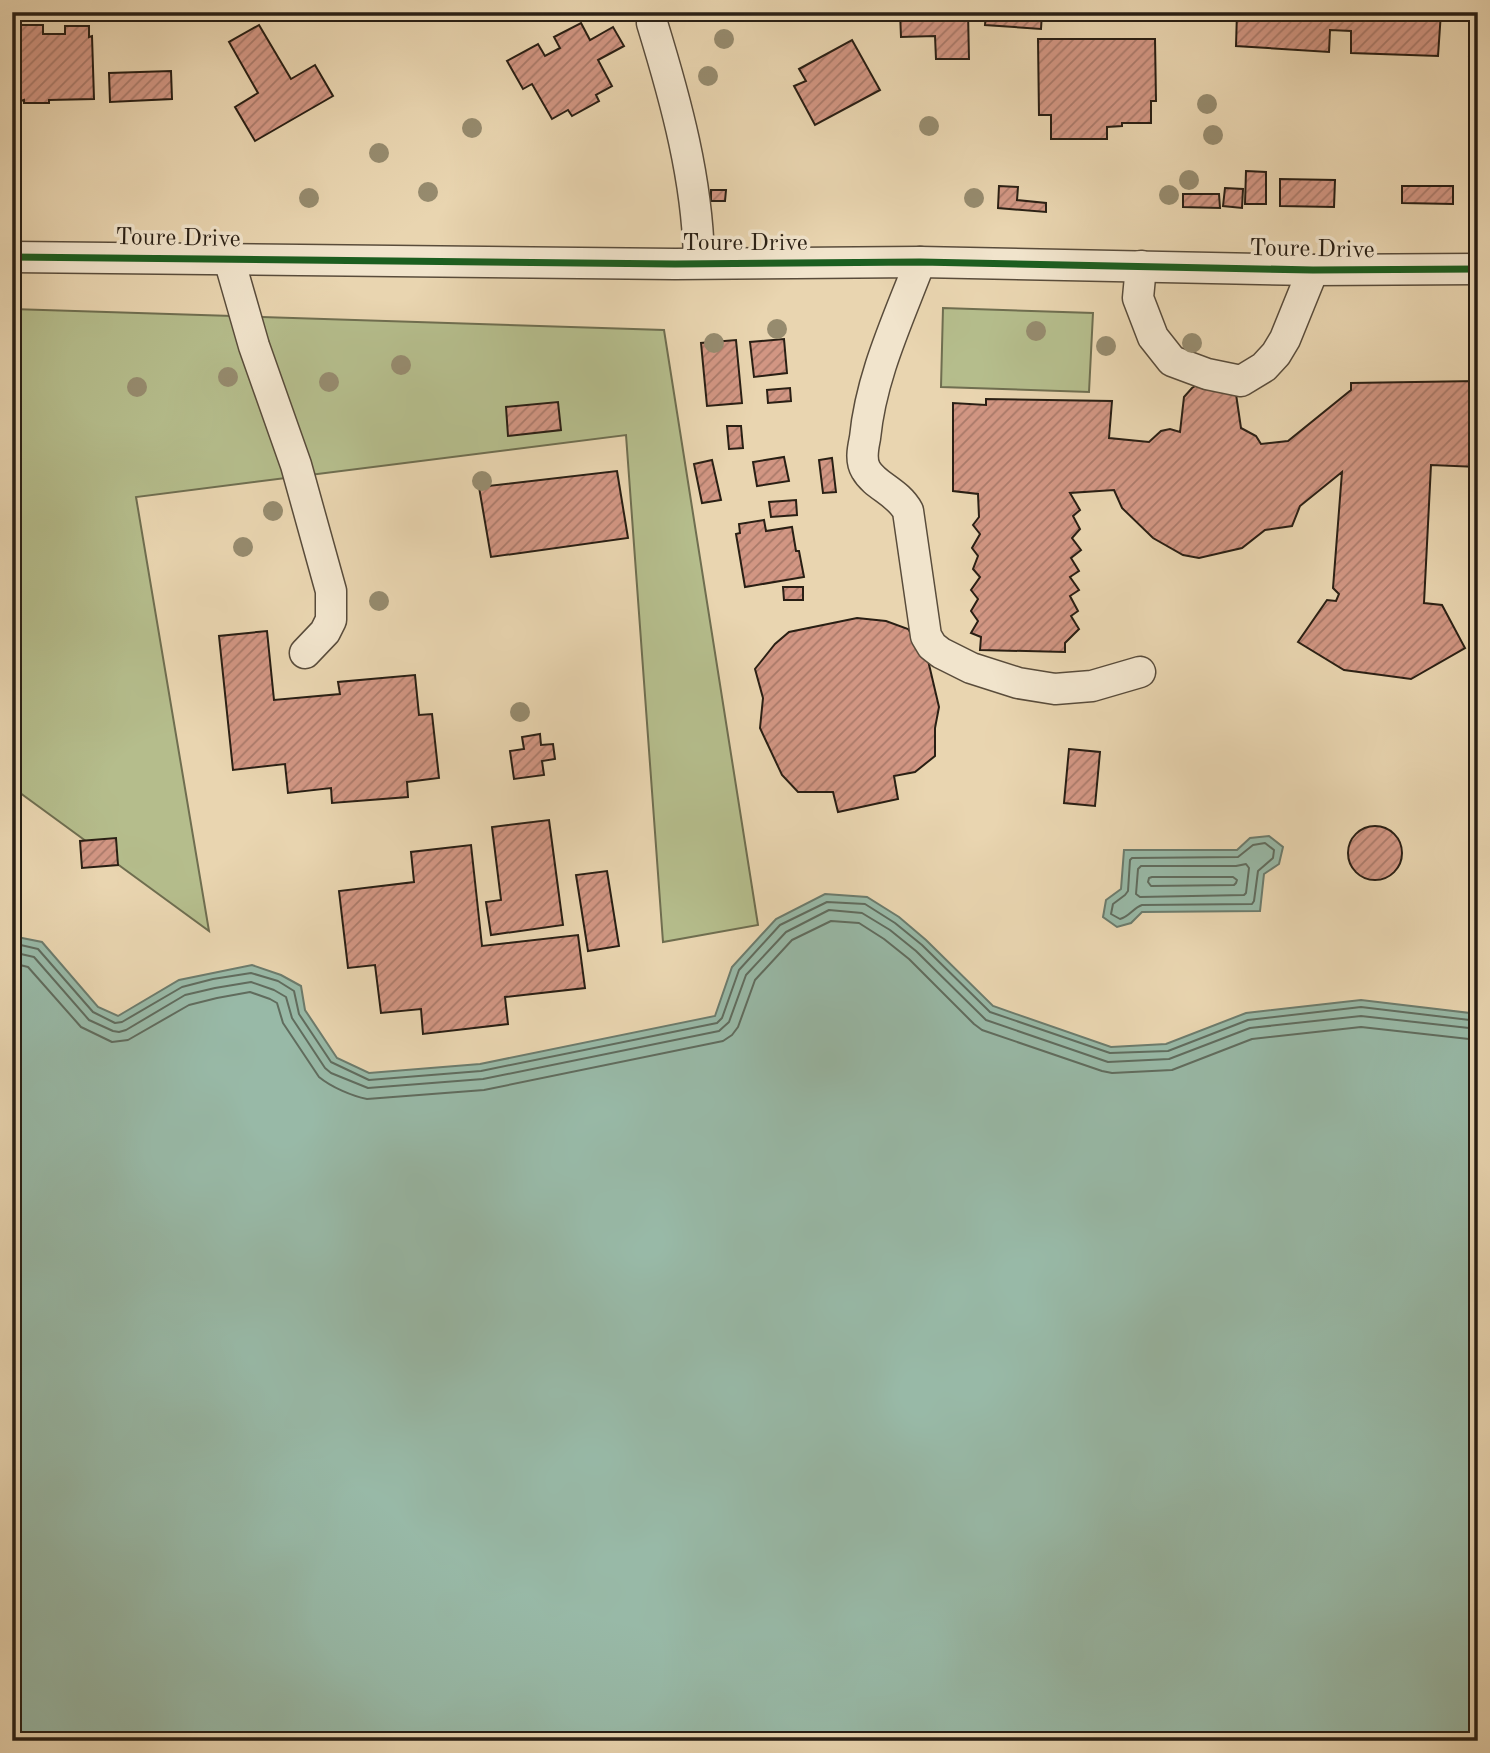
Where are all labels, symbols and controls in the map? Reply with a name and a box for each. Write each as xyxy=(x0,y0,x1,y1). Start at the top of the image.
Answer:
street label: Toure Drive xyxy=(115,226,241,252)
street label: Toure Drive xyxy=(682,232,808,256)
street label: Toure Drive xyxy=(1249,237,1375,263)

